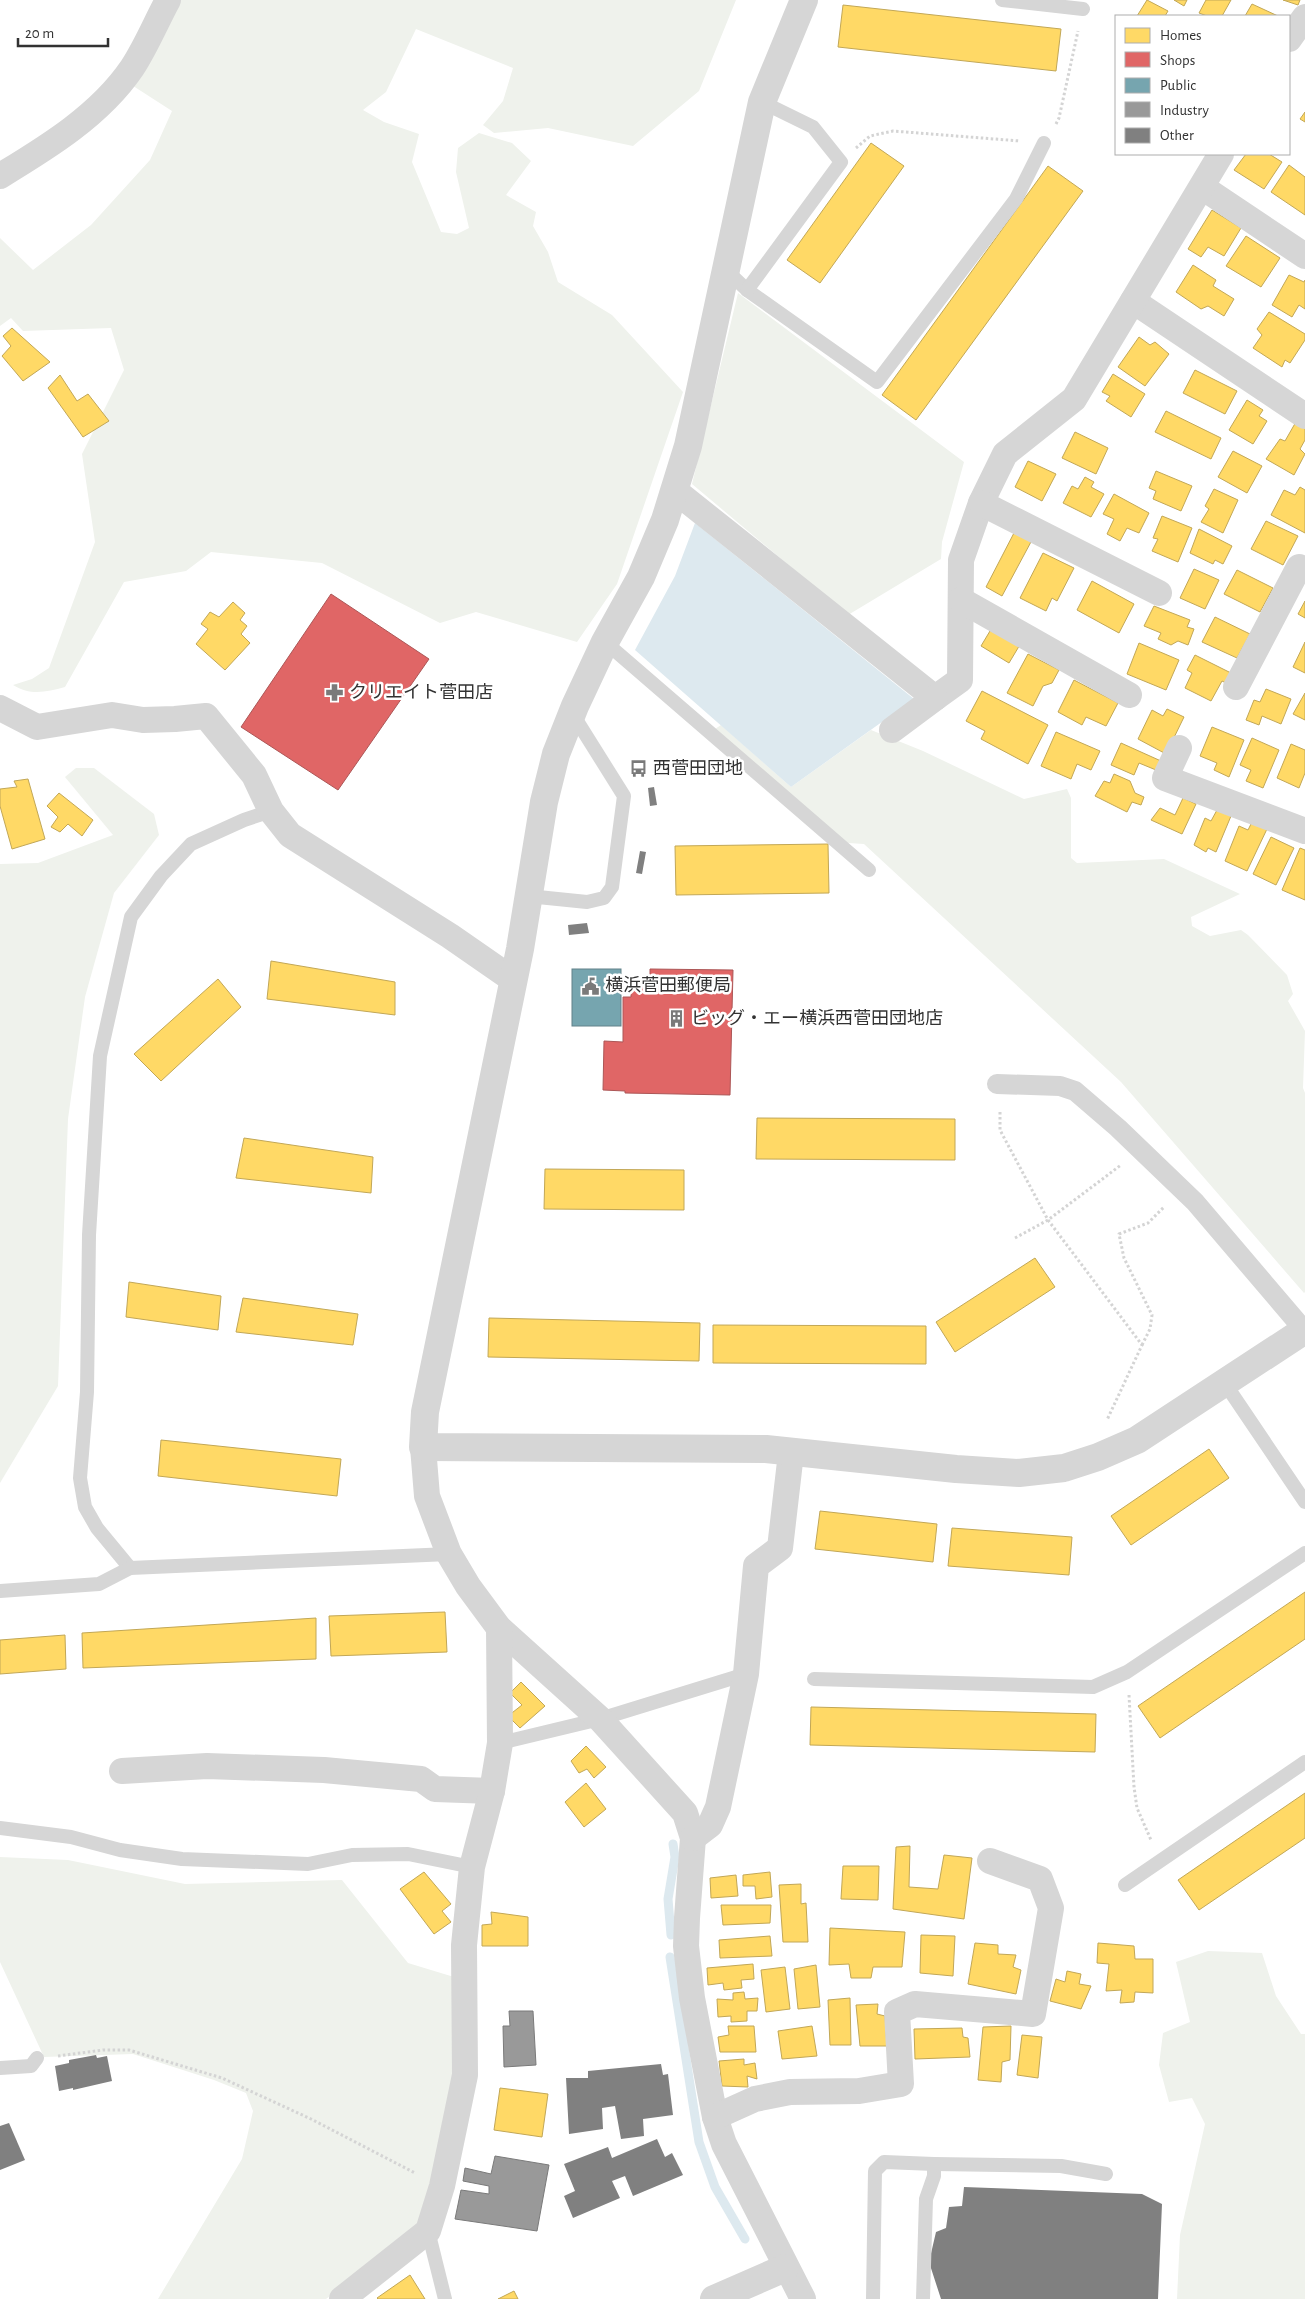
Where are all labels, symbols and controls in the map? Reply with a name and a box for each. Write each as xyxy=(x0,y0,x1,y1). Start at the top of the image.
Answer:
scale bar xyxy=(18,15,108,47)
legend xyxy=(1115,15,1290,155)
text: 20 m xyxy=(25,26,54,41)
text: Homes xyxy=(1160,28,1202,43)
text: Shops xyxy=(1160,53,1195,68)
text: Public xyxy=(1160,78,1196,93)
text: Industry xyxy=(1160,103,1209,118)
text: Other xyxy=(1160,128,1194,143)
pharmacy icon: クリエイト菅田店 xyxy=(325,683,345,703)
place label: クリエイト菅田店 xyxy=(349,683,493,702)
bus stop icon: 西菅田団地 xyxy=(629,759,649,779)
place label: 西菅田団地 xyxy=(653,759,743,778)
place label: 横浜菅田郵便局 xyxy=(605,975,731,995)
public building icon: 横浜菅田郵便局 xyxy=(581,976,601,996)
place label: ビッグ・エー横浜西菅田団地店 xyxy=(691,1008,943,1028)
building icon: ビッグ・エー横浜西菅田団地店 xyxy=(667,1009,687,1029)

